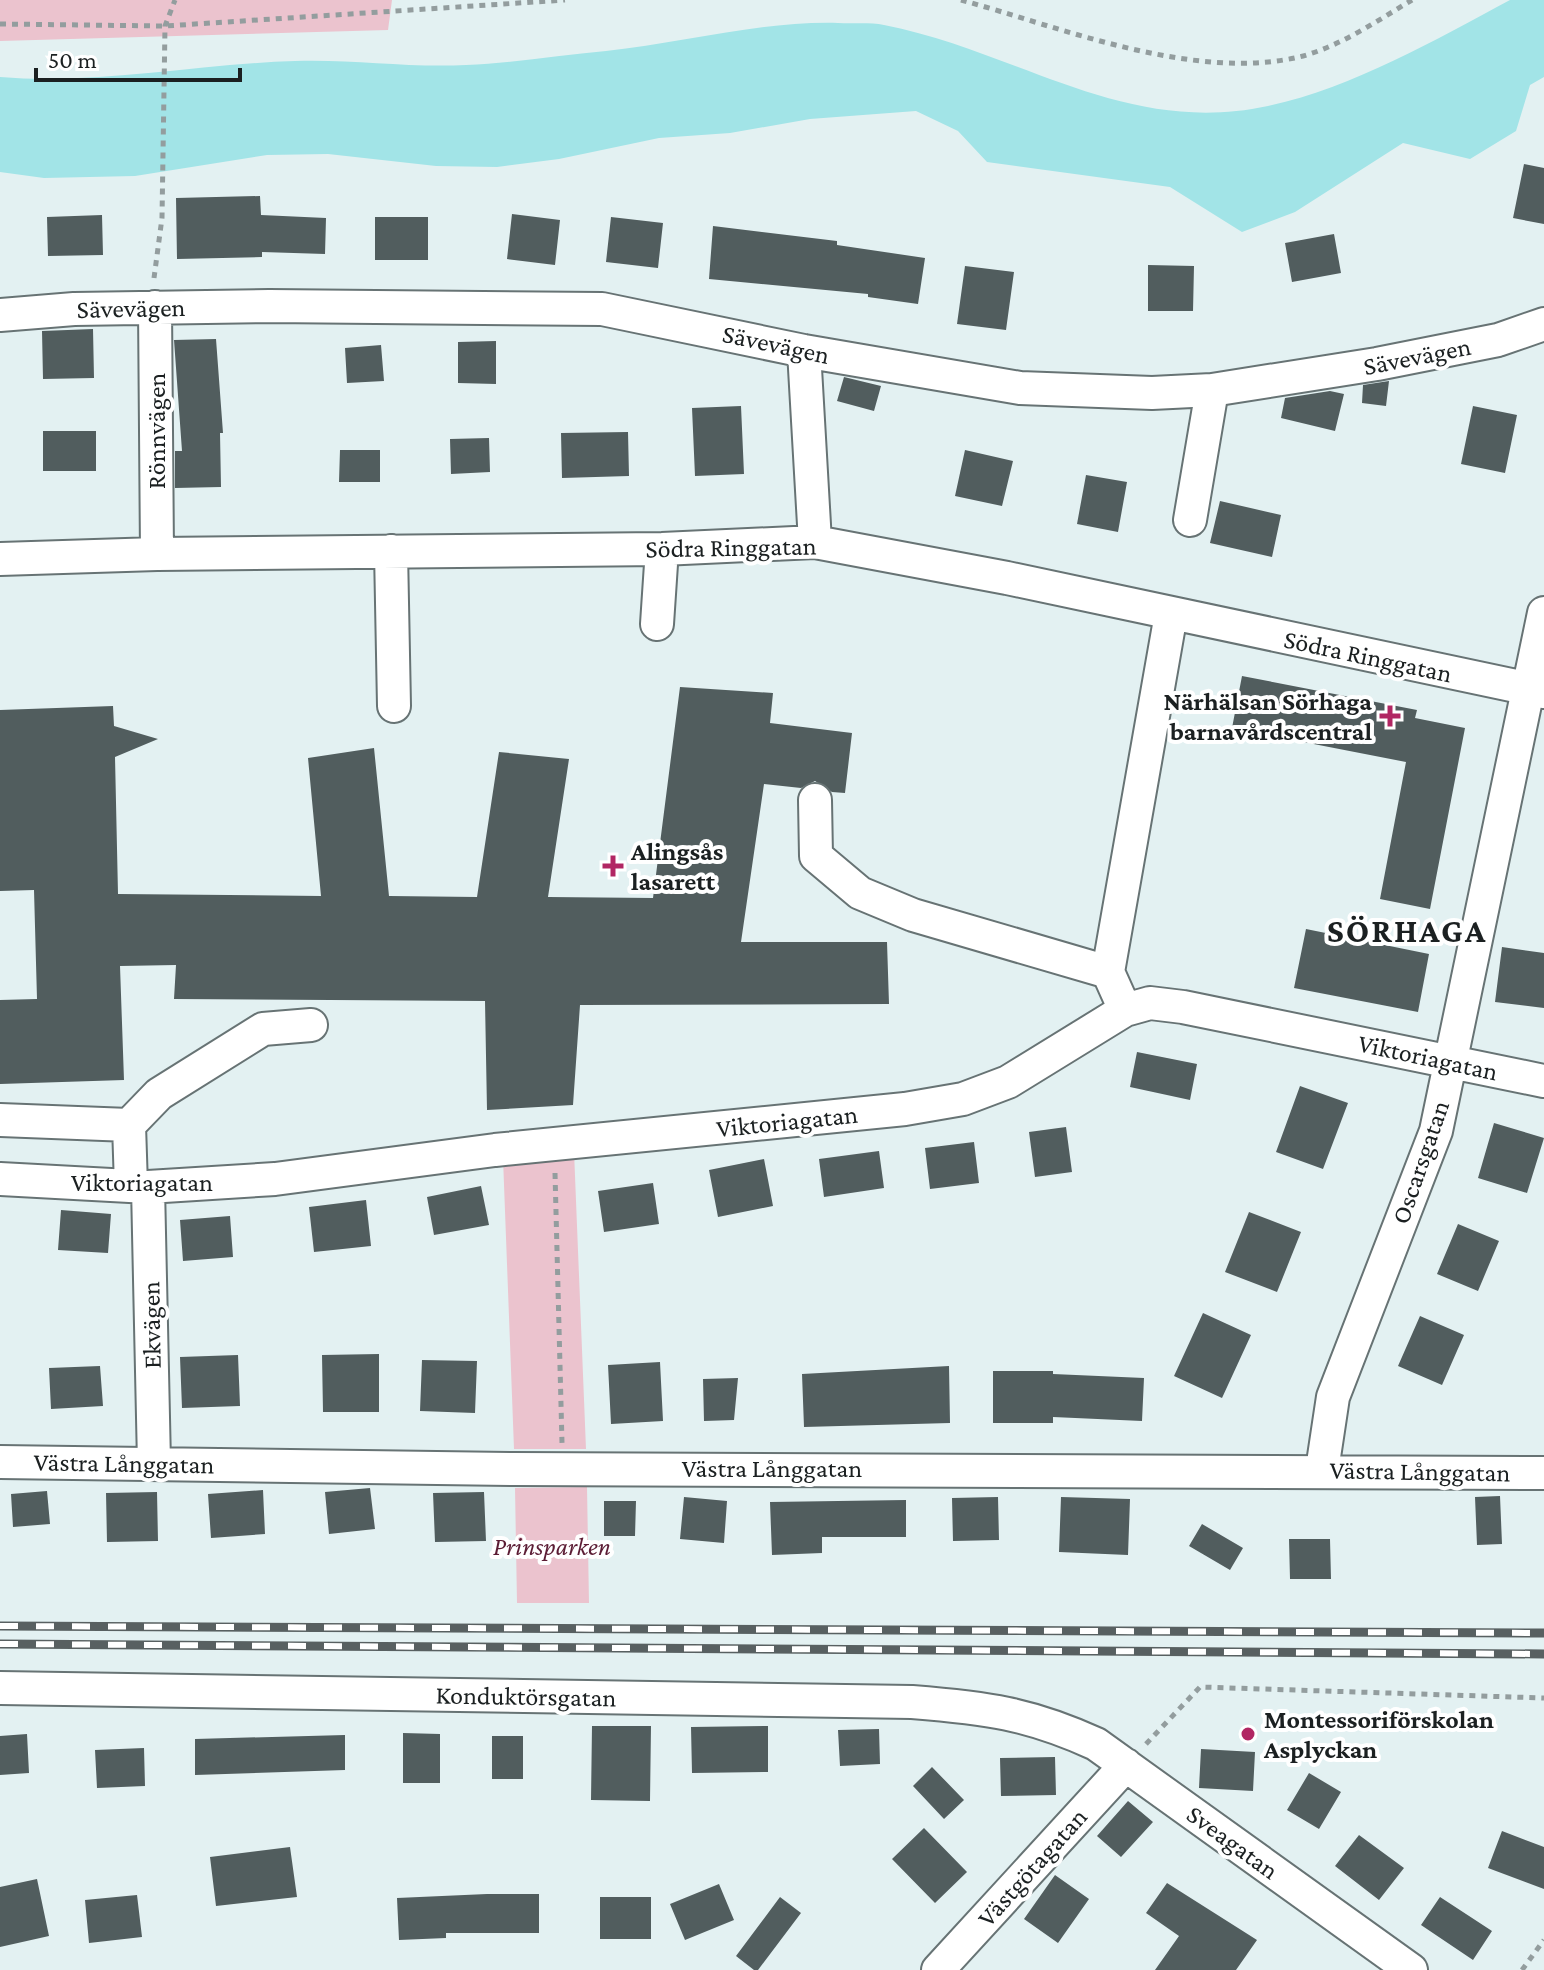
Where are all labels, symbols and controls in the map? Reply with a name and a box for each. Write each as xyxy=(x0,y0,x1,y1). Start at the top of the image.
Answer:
scale bar xyxy=(36,32,240,82)
text: 50 m xyxy=(48,46,97,73)
street label: Sävevägen xyxy=(76,293,186,324)
street label: Sävevägen xyxy=(720,319,832,370)
street label: Sävevägen xyxy=(1361,332,1473,381)
street label: Rönnvägen xyxy=(142,373,171,489)
street label: Södra Ringgatan xyxy=(645,532,817,563)
street label: Södra Ringgatan xyxy=(1281,625,1455,688)
place label: Närhälsan Sörhaga barnavårdscentral xyxy=(1163,687,1372,746)
marker: Närhälsan Sörhaga barnavårdscentral xyxy=(1379,705,1401,727)
place label: Alingsås lasarett xyxy=(630,837,723,896)
marker: Alingsås lasarett xyxy=(602,855,624,877)
district label: SÖRHAGA xyxy=(1327,912,1487,949)
street label: Viktoriagatan xyxy=(1355,1029,1500,1086)
street label: Oscarsgatan xyxy=(1386,1097,1455,1228)
street label: Viktoriagatan xyxy=(715,1100,859,1143)
street label: Viktoriagatan xyxy=(71,1168,213,1197)
street label: Ekvägen xyxy=(136,1281,167,1369)
street label: Västra Långgatan xyxy=(33,1447,215,1480)
street label: Västra Långgatan xyxy=(682,1454,862,1483)
street label: Västra Långgatan xyxy=(1329,1455,1511,1488)
park label: Prinsparken xyxy=(493,1532,611,1561)
street label: Konduktörsgatan xyxy=(435,1680,617,1713)
place label: Montessoriförskolan Asplyckan xyxy=(1263,1705,1494,1764)
marker: Montessoriförskolan Asplyckan xyxy=(1239,1725,1257,1743)
street label: Sveagatan xyxy=(1181,1800,1284,1885)
street label: Västgötagatan xyxy=(972,1802,1093,1932)

